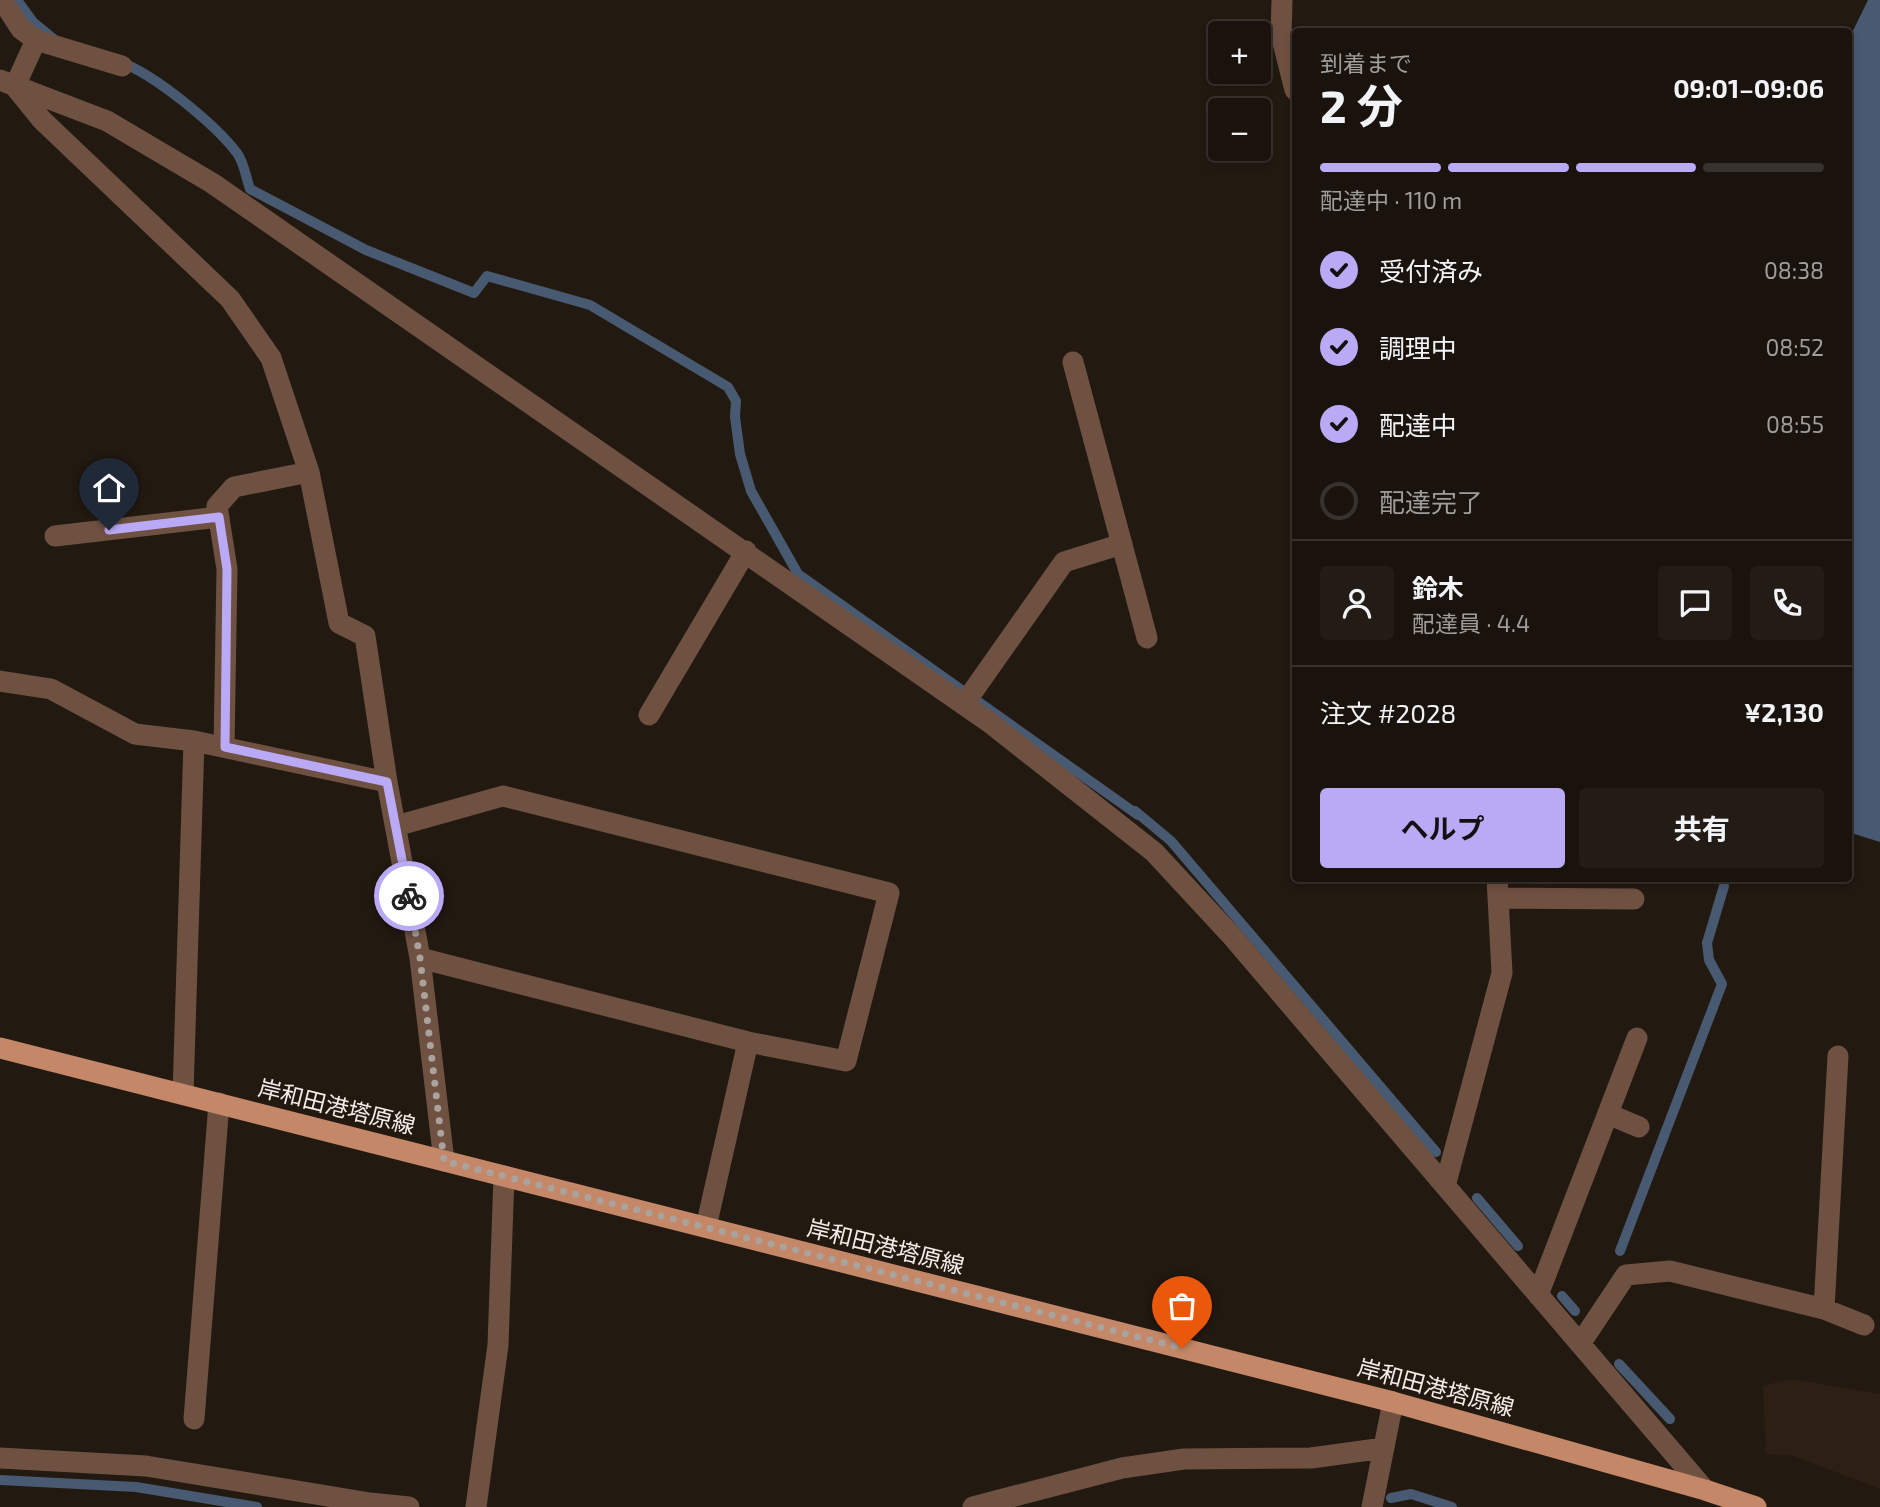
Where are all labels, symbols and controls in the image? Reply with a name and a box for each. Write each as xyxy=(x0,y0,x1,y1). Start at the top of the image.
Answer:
map controls xyxy=(1208,21,1271,161)
button: + xyxy=(1208,21,1271,84)
text: 到着まで xyxy=(1320,49,1412,77)
text: 09:01–09:06 xyxy=(1673,72,1824,103)
text: 2 分 xyxy=(1320,77,1403,132)
button: − xyxy=(1208,98,1271,161)
text: 配達中 · 110 m xyxy=(1320,186,1462,214)
icon: check xyxy=(1320,251,1358,289)
text: 受付済み xyxy=(1379,255,1483,286)
text: 08:38 xyxy=(1764,256,1824,284)
icon: check xyxy=(1320,328,1358,366)
text: 調理中 xyxy=(1379,332,1457,363)
text: 08:52 xyxy=(1765,333,1824,361)
icon: check xyxy=(1320,405,1358,443)
text: 配達中 xyxy=(1379,409,1457,440)
text: 08:55 xyxy=(1766,410,1824,438)
pin xyxy=(79,458,139,530)
icon: home xyxy=(90,469,128,507)
text: 配達完了 xyxy=(1379,486,1483,517)
button: person xyxy=(1320,566,1394,640)
button: chat xyxy=(1658,566,1732,640)
button: phone xyxy=(1750,566,1824,640)
text: 鈴木 xyxy=(1412,572,1464,603)
text: 配達員 · 4.4 xyxy=(1412,609,1530,637)
text: ¥2,130 xyxy=(1744,696,1824,727)
text: 注文 #2028 xyxy=(1320,697,1456,728)
button: ヘルプ xyxy=(1320,788,1565,868)
button: 共有 xyxy=(1579,788,1824,868)
courier xyxy=(374,861,444,931)
icon: bike xyxy=(390,877,428,915)
street label: 岸和田港塔原線 xyxy=(256,1073,418,1139)
street label: 岸和田港塔原線 xyxy=(805,1213,967,1279)
pin xyxy=(1152,1276,1212,1348)
icon: bag xyxy=(1163,1287,1201,1325)
street label: 岸和田港塔原線 xyxy=(1355,1353,1517,1421)

